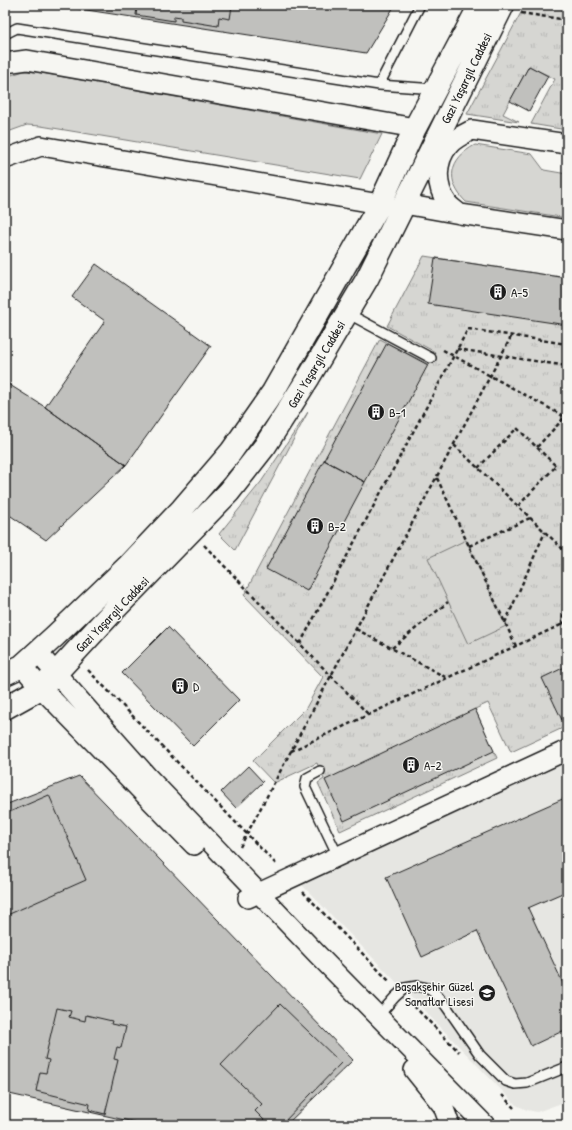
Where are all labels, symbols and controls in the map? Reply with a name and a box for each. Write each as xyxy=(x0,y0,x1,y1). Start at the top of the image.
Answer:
street label: Gazi Yaşargil Caddesi xyxy=(436,29,496,127)
building icon: A-5 xyxy=(488,282,508,302)
place label: A-5 xyxy=(511,283,529,301)
street label: Gazi Yaşargil Caddesi xyxy=(283,317,349,411)
building icon: B-1 xyxy=(366,402,386,422)
place label: B-1 xyxy=(389,403,406,421)
building icon: B-2 xyxy=(305,516,325,536)
place label: B-2 xyxy=(328,517,346,535)
street label: Gazi Yaşargil Caddesi xyxy=(71,572,153,656)
building icon: D xyxy=(170,676,190,696)
place label: D xyxy=(193,677,200,695)
building icon: A-2 xyxy=(401,755,421,775)
place label: A-2 xyxy=(424,756,442,774)
place label: Başakşehir Güzel Sanatlar Lisesi xyxy=(395,977,475,1010)
school or university icon: Başakşehir Güzel Sanatlar Lisesi xyxy=(477,983,497,1003)

